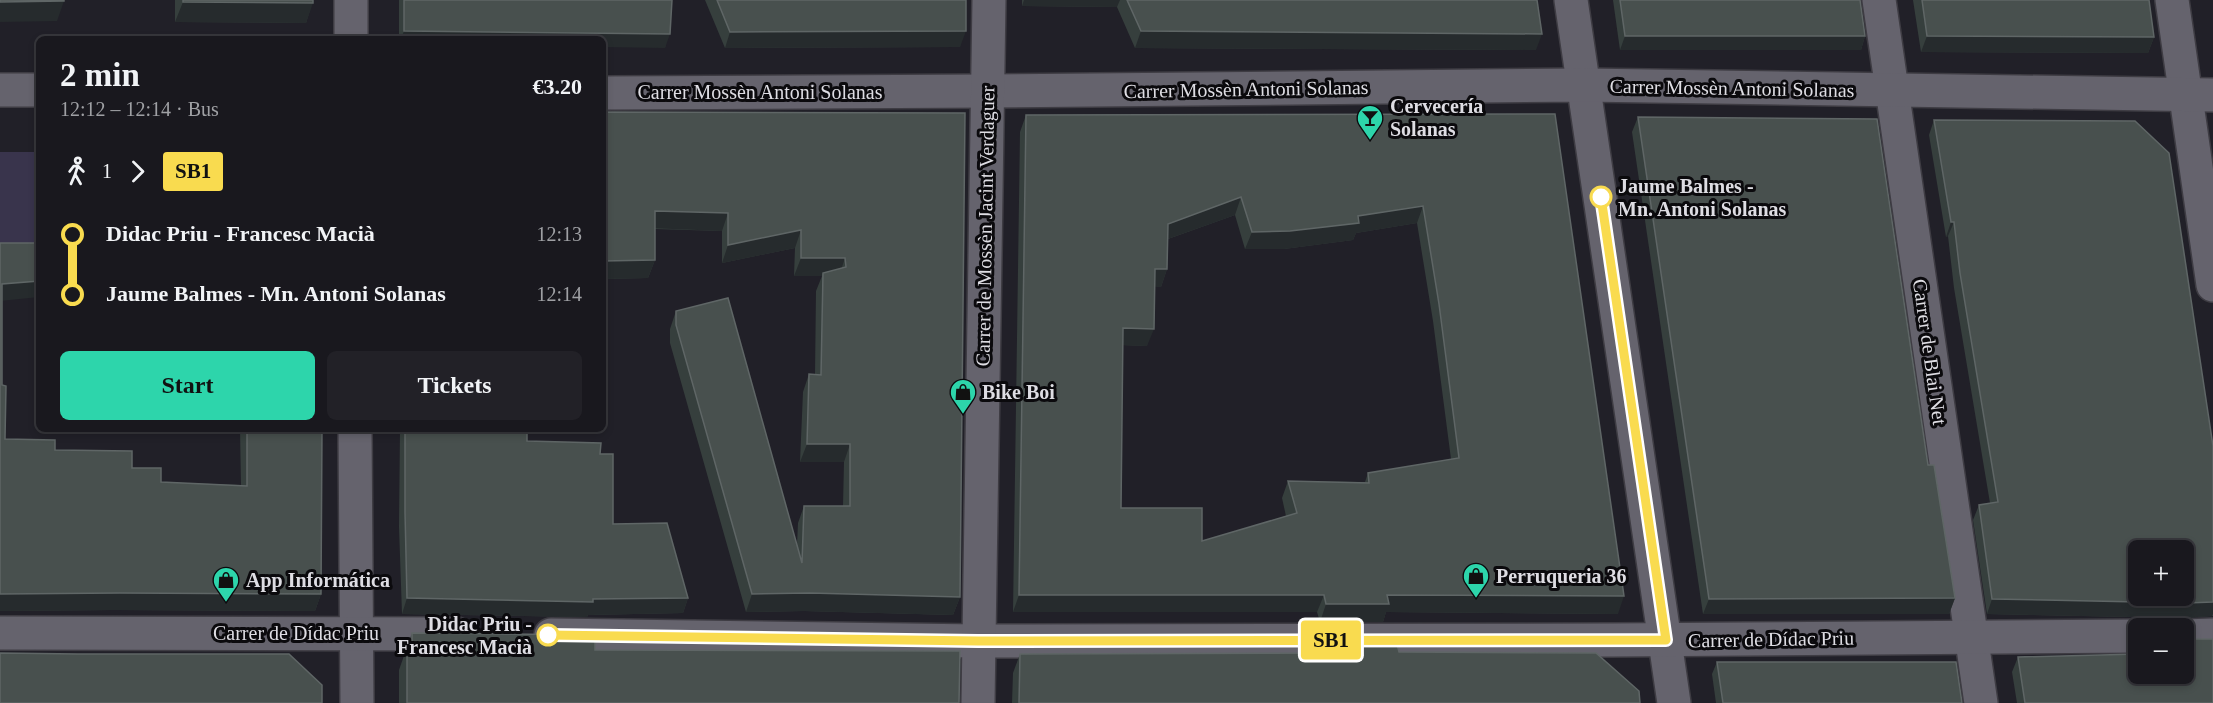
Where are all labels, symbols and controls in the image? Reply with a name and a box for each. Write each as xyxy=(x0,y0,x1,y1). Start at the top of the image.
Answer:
text: 2 min xyxy=(60,57,140,93)
text: €3.20 xyxy=(533,74,582,99)
street label: Carrer Mossèn Antoni Solanas xyxy=(1609,75,1855,101)
street label: Carrer Mossèn Antoni Solanas xyxy=(1123,76,1369,102)
street label: Carrer Mossèn Antoni Solanas xyxy=(638,81,883,103)
street label: Carrer de Mossèn Jacint Verdaguer xyxy=(972,85,999,367)
place label: Cervecería Solanas xyxy=(1390,95,1483,140)
text: 12:12 – 12:14 · Bus xyxy=(60,98,219,120)
bar icon: Cervecería Solanas xyxy=(1355,103,1385,141)
icon: walk xyxy=(60,155,93,188)
icon: forward xyxy=(121,155,154,188)
text: SB1 xyxy=(175,159,211,183)
text: 1 xyxy=(102,160,112,182)
place label: Jaume Balmes - Mn. Antoni Solanas xyxy=(1618,175,1787,220)
marker: Jaume Balmes - Mn. Antoni Solanas xyxy=(1590,186,1612,208)
text: Didac Priu - Francesc Macià xyxy=(106,221,375,246)
text: 12:13 xyxy=(536,223,582,245)
street label: Carrer de Blai Net xyxy=(1909,278,1951,427)
text: Jaume Balmes - Mn. Antoni Solanas xyxy=(106,281,446,306)
text: 12:14 xyxy=(536,283,582,305)
button: Start xyxy=(60,351,315,420)
button: Tickets xyxy=(327,351,582,420)
shop icon: Bike Boi xyxy=(948,377,978,415)
place label: Bike Boi xyxy=(982,381,1055,403)
map controls xyxy=(2128,540,2194,684)
button: + xyxy=(2128,540,2194,606)
shop icon: Perruqueria 36 xyxy=(1461,561,1491,599)
shop icon: App Informática xyxy=(211,565,241,603)
place label: Perruqueria 36 xyxy=(1496,565,1627,588)
place label: App Informática xyxy=(246,569,390,592)
place label: Didac Priu - Francesc Macià xyxy=(397,613,532,658)
button: − xyxy=(2128,618,2194,684)
line badge: SB1 xyxy=(1296,620,1366,660)
street label: Carrer de Dídac Priu xyxy=(213,622,379,644)
marker: Didac Priu - Francesc Macià xyxy=(537,624,559,646)
street label: Carrer de Dídac Priu xyxy=(1688,627,1854,651)
text: SB1 xyxy=(1313,628,1349,652)

